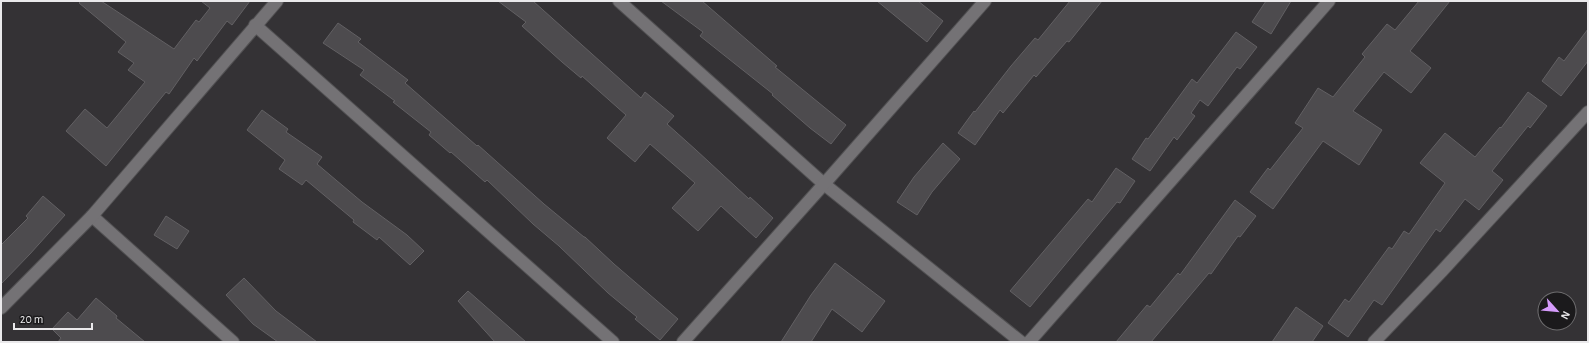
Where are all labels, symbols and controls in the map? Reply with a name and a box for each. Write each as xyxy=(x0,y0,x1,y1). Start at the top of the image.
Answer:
north arrow xyxy=(1537,291,1577,331)
scale bar xyxy=(14,305,92,331)
text: N xyxy=(1559,309,1572,321)
text: 20 m xyxy=(20,313,43,325)

